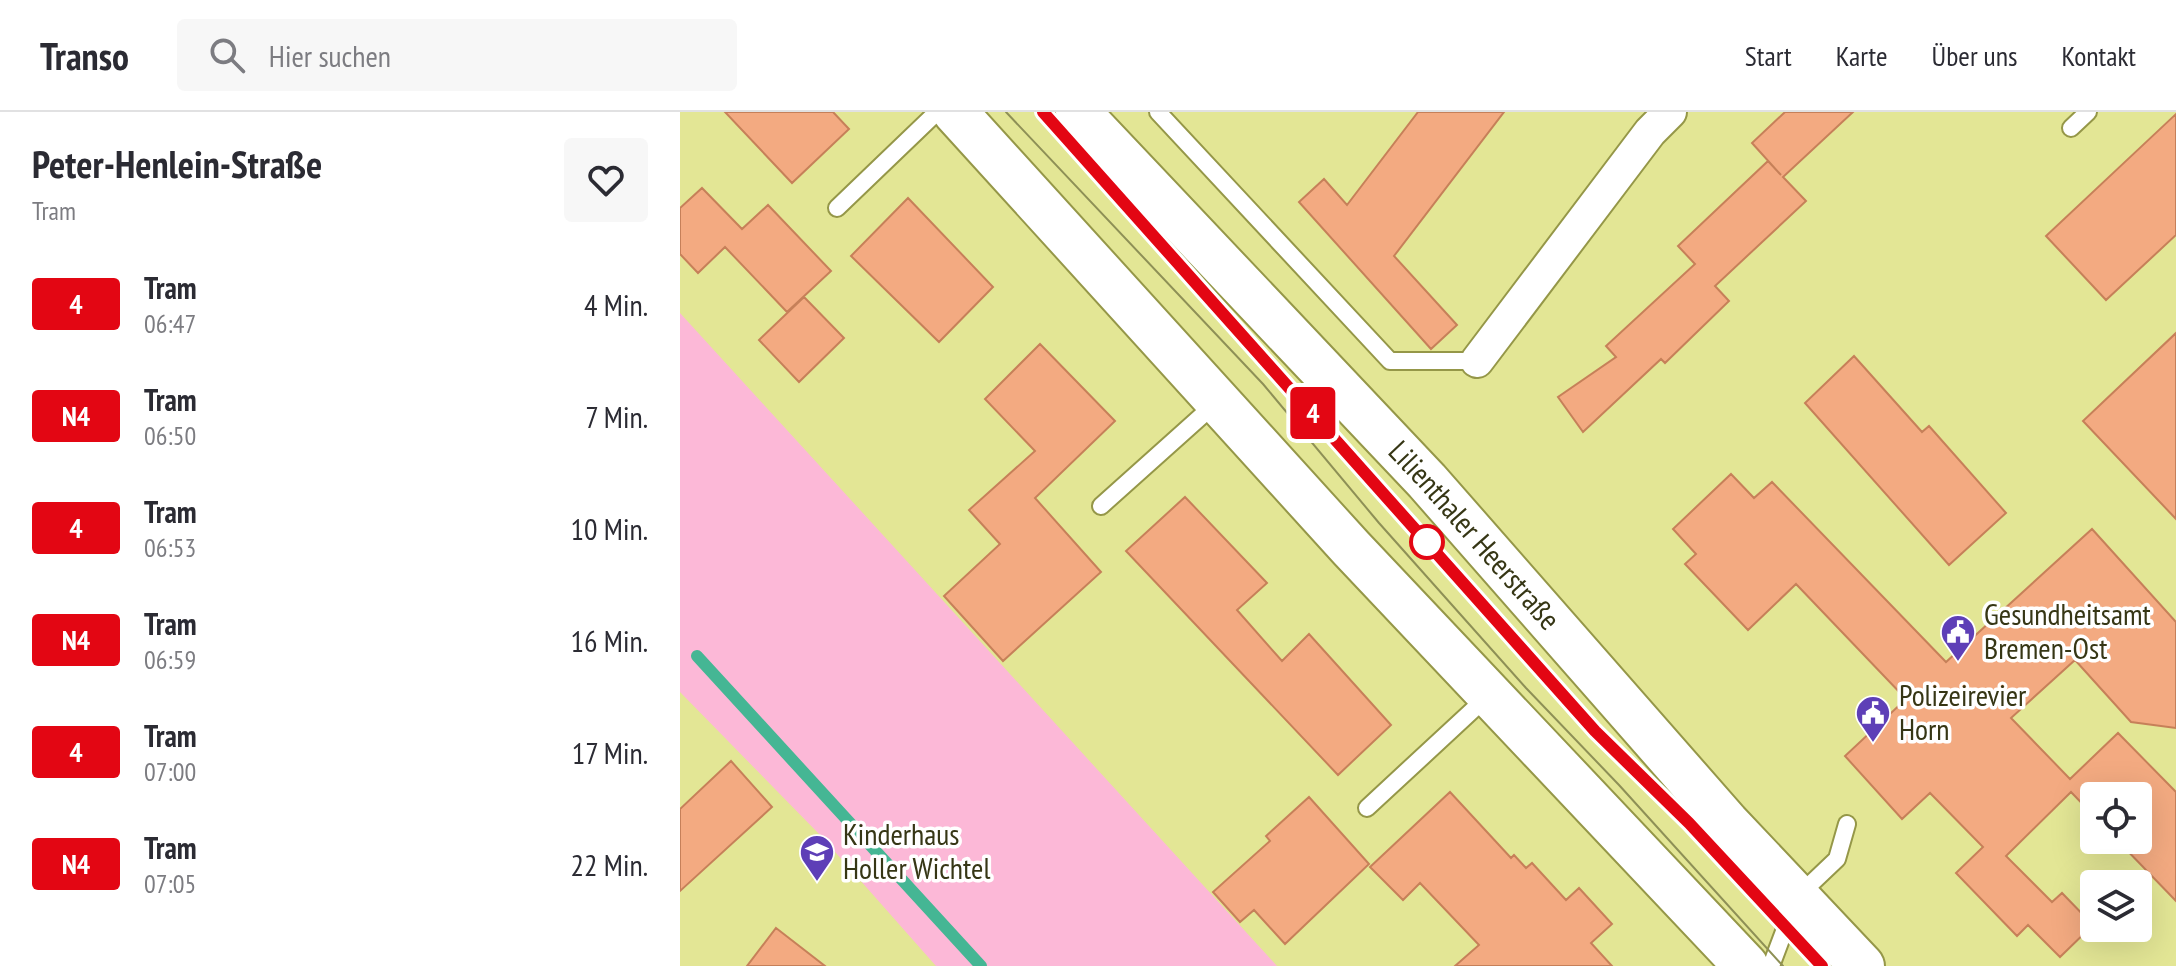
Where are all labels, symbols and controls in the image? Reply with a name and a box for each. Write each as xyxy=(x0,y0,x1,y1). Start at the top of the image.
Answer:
search box xyxy=(177,19,737,91)
text: Transo xyxy=(40,31,129,80)
icon: search xyxy=(205,33,249,77)
text: Hier suchen xyxy=(269,36,391,75)
text: Start xyxy=(1745,37,1792,74)
text: Karte xyxy=(1836,37,1888,74)
text: Über uns xyxy=(1932,37,2017,74)
text: Kontakt xyxy=(2061,37,2136,74)
button: heart xyxy=(564,138,648,222)
text: Peter-Henlein-Straße xyxy=(32,139,322,188)
text: Tram xyxy=(32,194,76,227)
text: Tram xyxy=(144,268,197,307)
text: 4 xyxy=(69,285,83,322)
text: 4 Min. xyxy=(584,285,648,324)
text: 06:47 xyxy=(144,307,196,340)
text: Tram xyxy=(144,380,197,419)
line badge: 4 xyxy=(1287,387,1339,439)
text: 4 xyxy=(1306,394,1320,431)
text: N4 xyxy=(62,397,90,434)
text: 7 Min. xyxy=(585,397,648,436)
text: 06:50 xyxy=(144,419,196,452)
street label: Lilienthaler Heerstraße xyxy=(1381,432,1569,637)
text: Tram xyxy=(144,492,197,531)
text: 4 xyxy=(69,509,83,546)
text: 10 Min. xyxy=(571,509,648,548)
unlabelled marker xyxy=(1410,525,1444,559)
text: 06:53 xyxy=(144,531,196,564)
place label: Gesundheitsamt Bremen-Ost xyxy=(1984,594,2151,667)
text: Tram xyxy=(144,604,197,643)
public building icon: Gesundheitsamt Bremen-Ost xyxy=(1939,613,1977,663)
text: N4 xyxy=(62,621,90,658)
text: 16 Min. xyxy=(571,621,648,660)
text: 06:59 xyxy=(144,643,196,676)
place label: Polizeirevier Horn xyxy=(1899,675,2027,748)
public building icon: Polizeirevier Horn xyxy=(1854,694,1892,744)
text: Tram xyxy=(144,716,197,755)
text: 4 xyxy=(69,733,83,770)
text: 17 Min. xyxy=(572,733,648,772)
text: 07:00 xyxy=(144,755,196,788)
map controls xyxy=(2080,782,2152,942)
button: locate xyxy=(2080,782,2152,854)
place label: Kinderhaus Holler Wichtel xyxy=(843,814,990,887)
text: Tram xyxy=(144,828,197,867)
school or university icon: Kinderhaus Holler Wichtel xyxy=(798,833,836,883)
text: N4 xyxy=(62,845,90,882)
text: 22 Min. xyxy=(571,845,648,884)
text: 07:05 xyxy=(144,867,196,900)
button: layers xyxy=(2080,870,2152,942)

